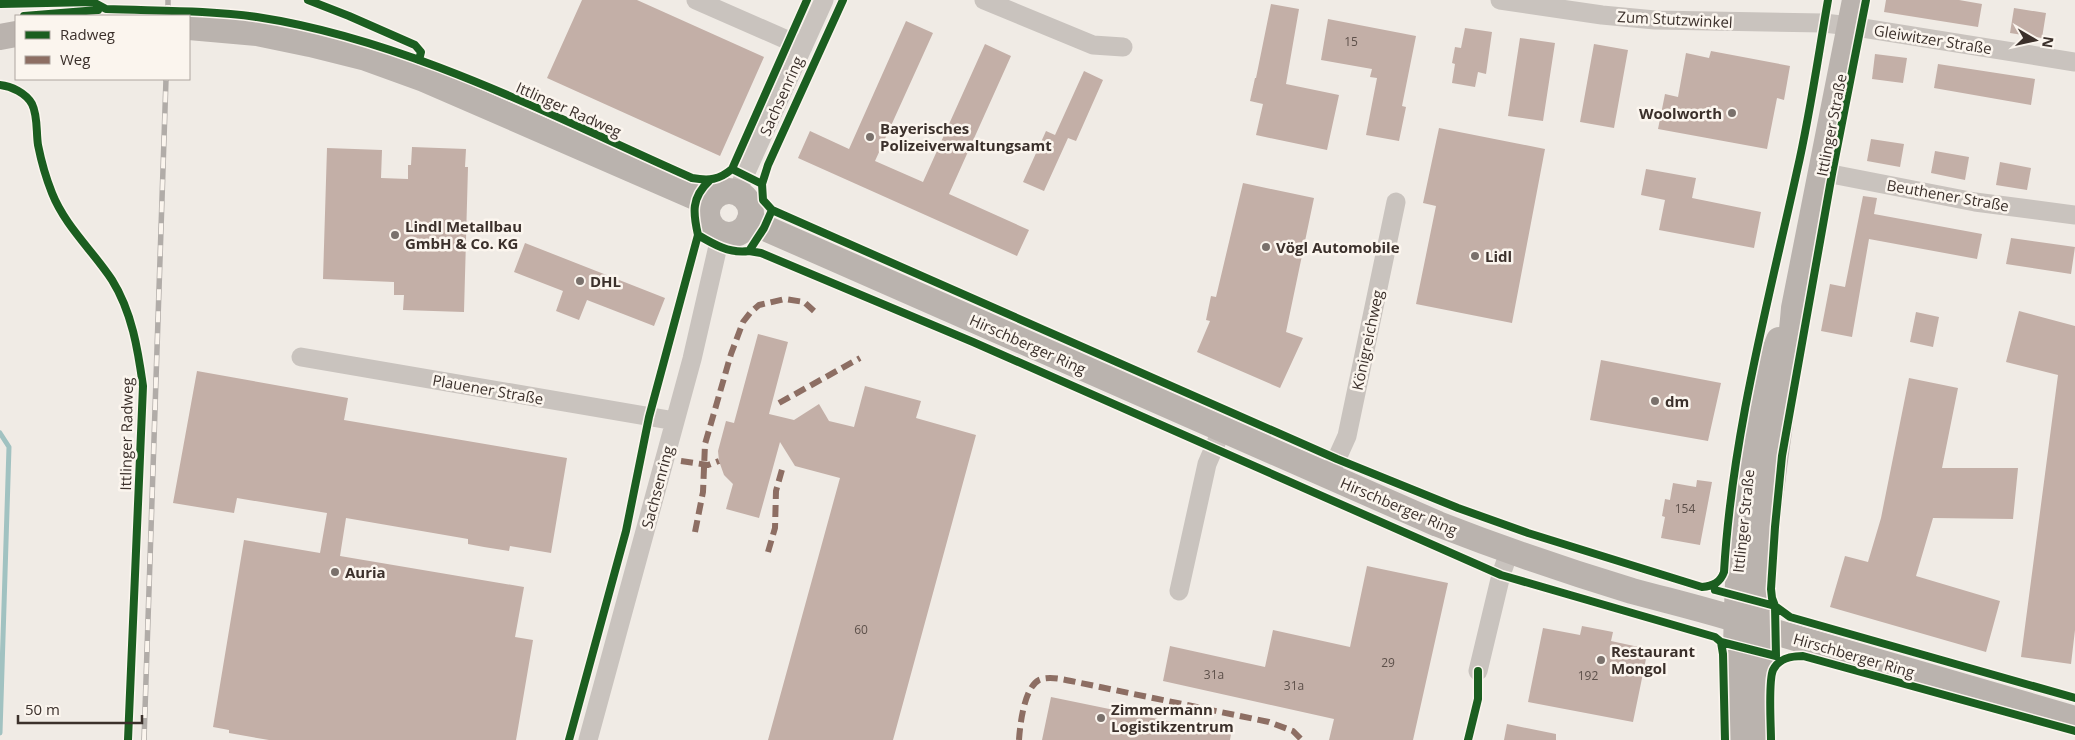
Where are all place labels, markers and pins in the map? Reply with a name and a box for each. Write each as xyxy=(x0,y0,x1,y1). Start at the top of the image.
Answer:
place label: Woolworth xyxy=(1639,103,1722,123)
marker: Woolworth xyxy=(1726,107,1738,119)
place label: Bayerisches Polizeiverwaltungsamt xyxy=(880,118,1052,155)
marker: Bayerisches Polizeiverwaltungsamt xyxy=(864,131,876,143)
place label: Lindl Metallbau GmbH & Co. KG xyxy=(405,216,522,253)
marker: Lindl Metallbau GmbH & Co. KG xyxy=(389,229,401,241)
place label: Vögl Automobile xyxy=(1276,237,1400,257)
marker: Vögl Automobile xyxy=(1260,241,1272,253)
place label: Lidl xyxy=(1485,246,1512,266)
marker: Lidl xyxy=(1469,250,1481,262)
place label: DHL xyxy=(590,271,621,291)
marker: DHL xyxy=(574,275,586,287)
place label: dm xyxy=(1665,391,1689,411)
marker: dm xyxy=(1649,395,1661,407)
place label: Auria xyxy=(345,562,386,582)
marker: Auria xyxy=(329,566,341,578)
place label: Restaurant Mongol xyxy=(1611,641,1695,678)
marker: Restaurant Mongol xyxy=(1595,654,1607,666)
place label: Zimmermann Logistikzentrum xyxy=(1111,699,1234,736)
marker: Zimmermann Logistikzentrum xyxy=(1095,712,1107,724)

